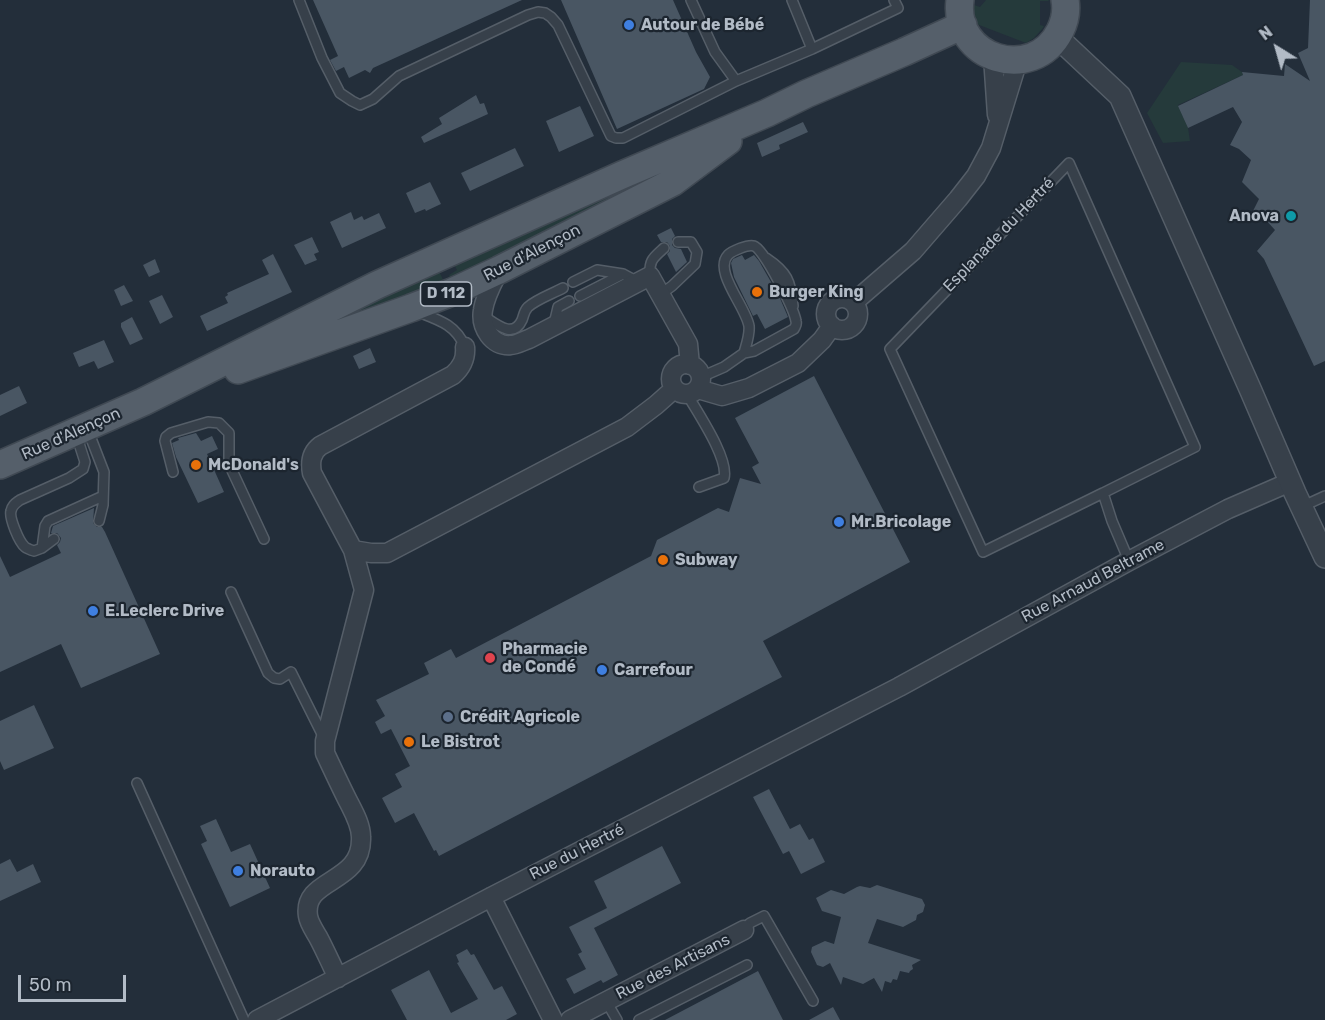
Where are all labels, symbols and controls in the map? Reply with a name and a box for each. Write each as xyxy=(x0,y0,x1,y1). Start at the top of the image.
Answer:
place label: Autour de Bébé xyxy=(641,15,764,35)
marker: Autour de Bébé xyxy=(622,18,636,32)
north arrow xyxy=(1247,18,1307,78)
text: N xyxy=(1256,22,1276,44)
street label: Esplanade du Hertré xyxy=(939,174,1059,296)
place label: Anova xyxy=(1229,206,1279,226)
marker: Anova xyxy=(1284,209,1298,223)
street label: Rue d'Alençon xyxy=(480,220,584,286)
road number: D 112 xyxy=(420,282,472,306)
place label: Burger King xyxy=(769,282,864,302)
marker: Burger King xyxy=(750,285,764,299)
street label: Rue d'Alençon xyxy=(19,404,123,464)
place label: McDonald's xyxy=(208,455,299,475)
marker: McDonald's xyxy=(189,458,203,472)
place label: Mr.Bricolage xyxy=(851,512,951,532)
marker: Mr.Bricolage xyxy=(832,515,846,529)
street label: Rue Arnaud Beltrame xyxy=(1018,535,1168,627)
place label: Subway xyxy=(675,550,738,570)
marker: Subway xyxy=(656,553,670,567)
place label: E.Leclerc Drive xyxy=(105,601,224,621)
marker: E.Leclerc Drive xyxy=(86,604,100,618)
place label: Pharmacie de Condé xyxy=(502,639,588,677)
marker: Pharmacie de Condé xyxy=(483,651,497,665)
place label: Carrefour xyxy=(614,660,693,680)
marker: Carrefour xyxy=(595,663,609,677)
place label: Crédit Agricole xyxy=(460,707,580,727)
marker: Crédit Agricole xyxy=(441,710,455,724)
place label: Le Bistrot xyxy=(421,732,500,752)
marker: Le Bistrot xyxy=(402,735,416,749)
street label: Rue du Hertré xyxy=(526,820,628,884)
place label: Norauto xyxy=(250,861,315,881)
marker: Norauto xyxy=(231,864,245,878)
street label: Rue des Artisans xyxy=(613,930,733,1004)
scale bar xyxy=(21,963,129,1001)
text: 50 m xyxy=(29,974,72,996)

